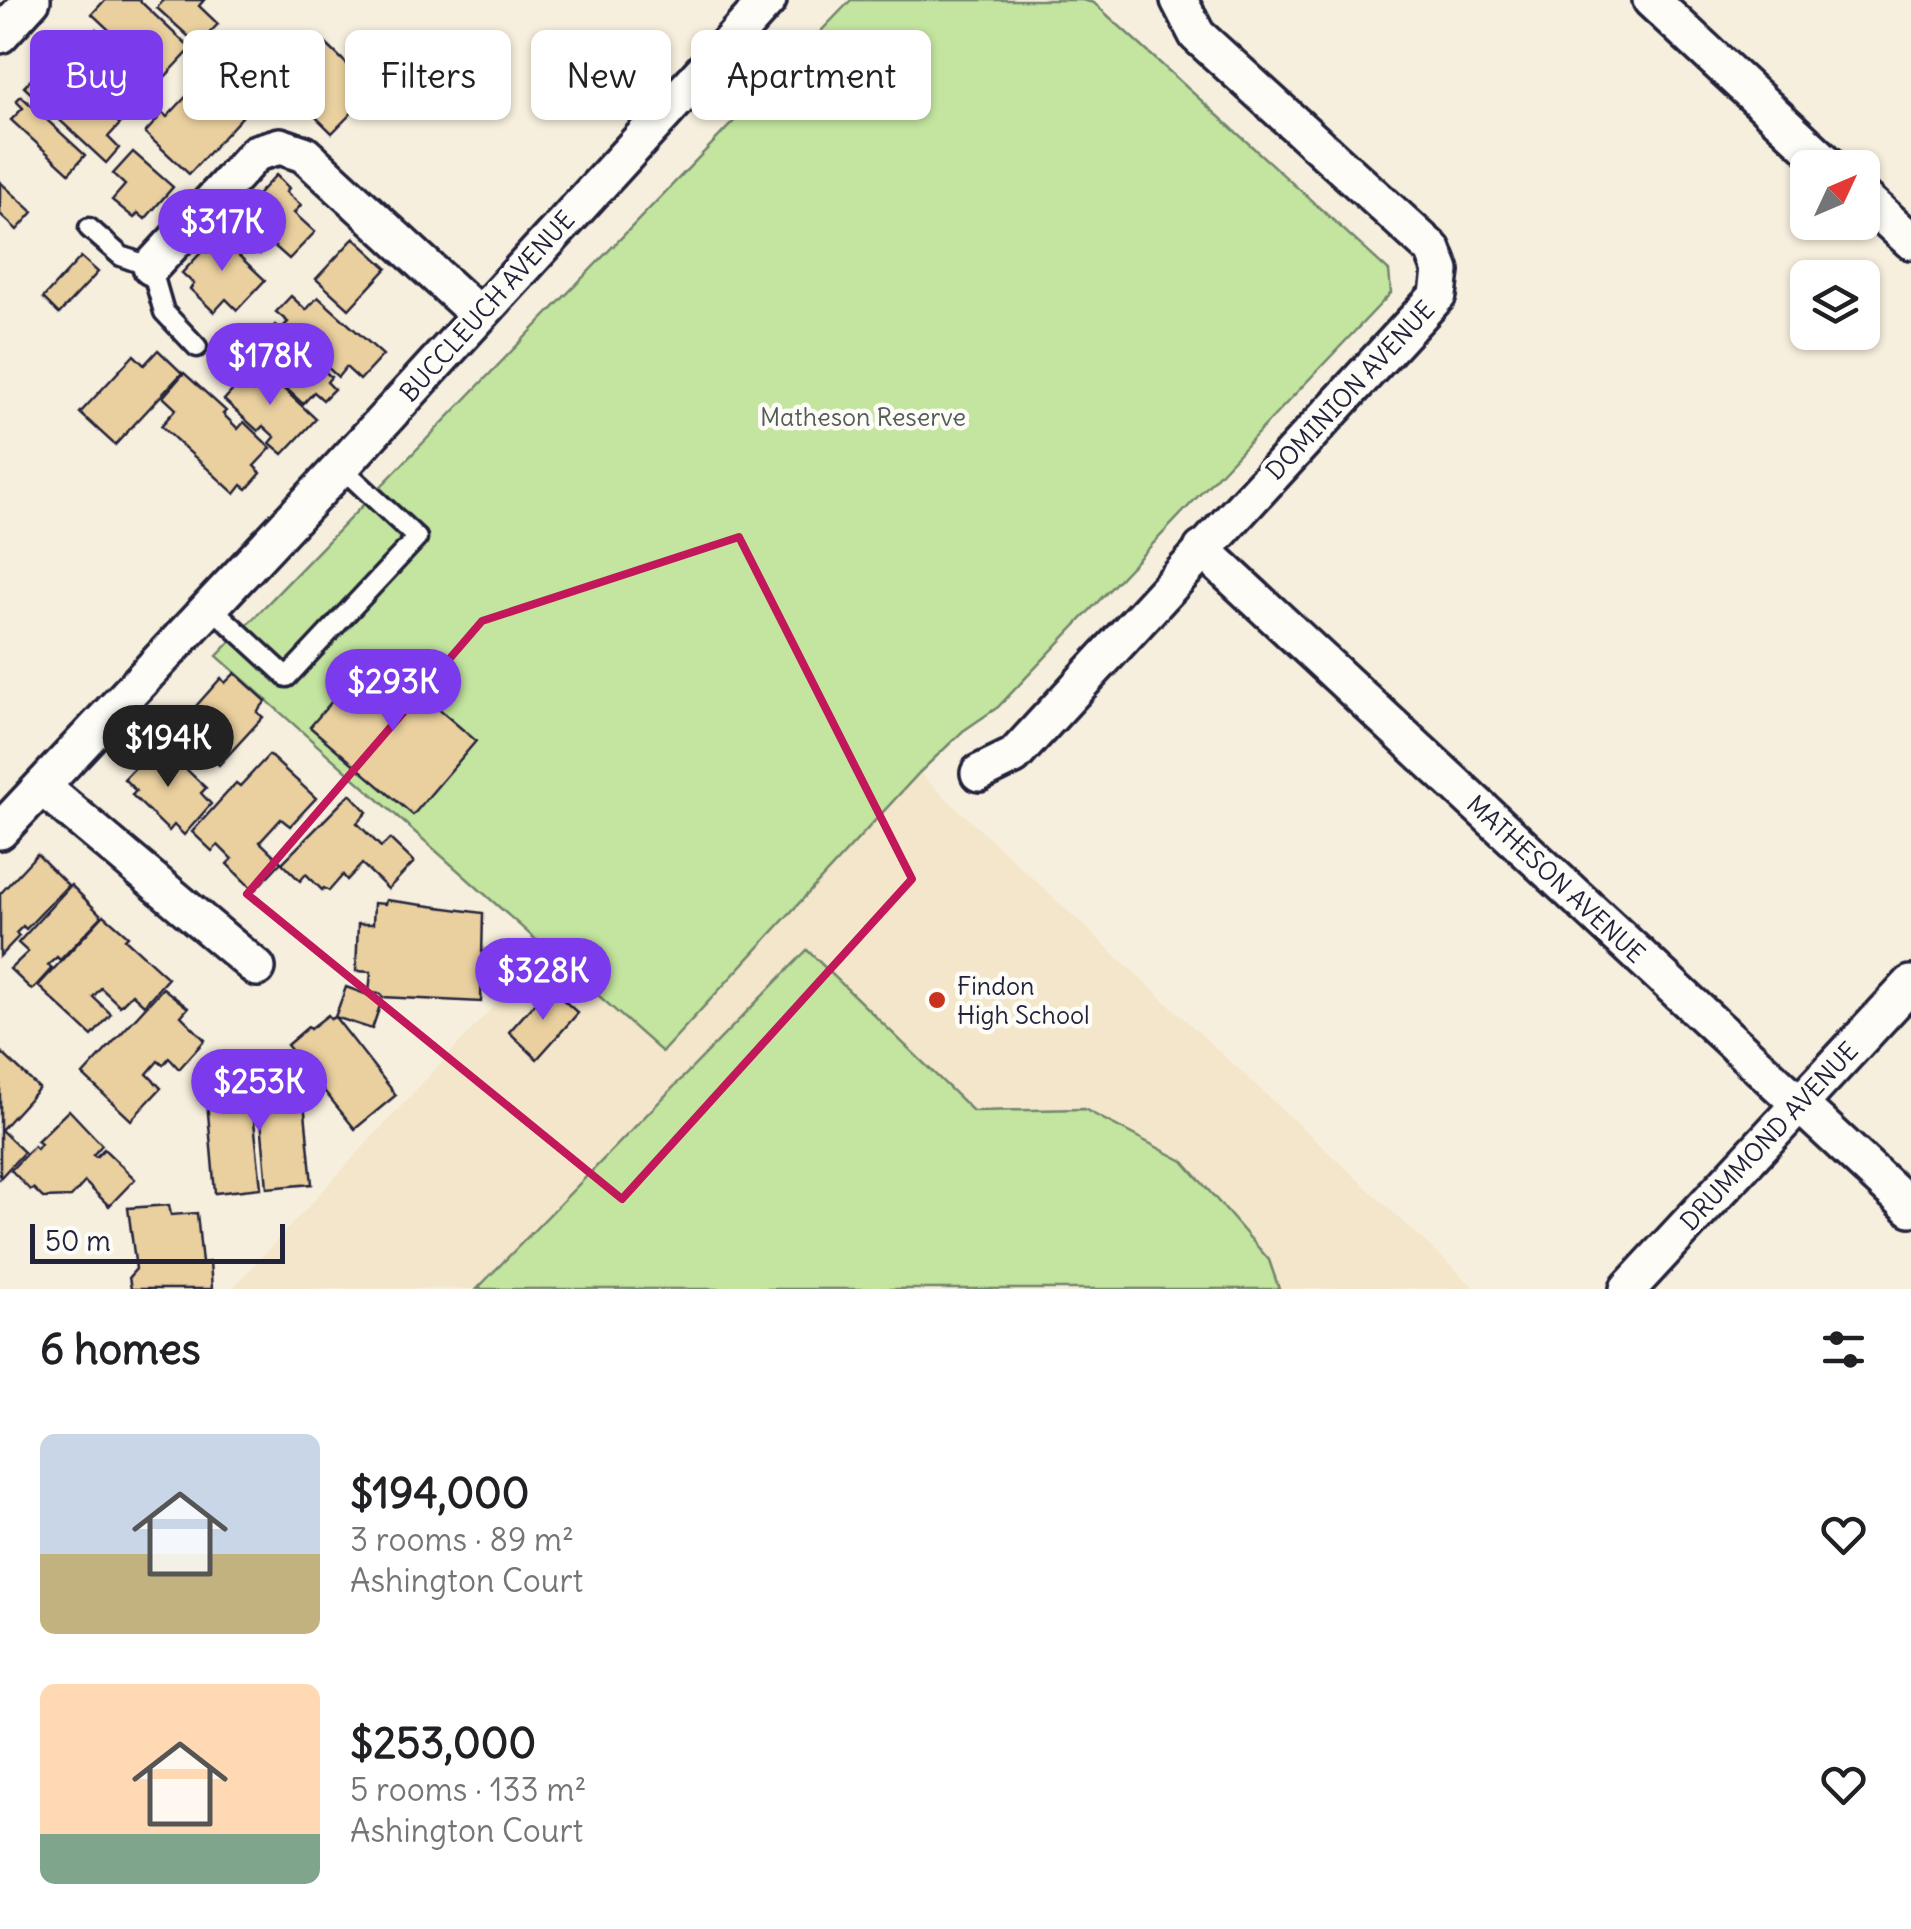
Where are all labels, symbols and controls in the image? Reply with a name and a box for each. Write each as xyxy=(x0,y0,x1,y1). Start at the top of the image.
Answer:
chip: Buy xyxy=(30,30,163,120)
chip: Rent xyxy=(183,30,325,120)
chip: Filters xyxy=(345,30,511,120)
chip: New xyxy=(531,30,671,120)
chip: Apartment xyxy=(691,30,931,120)
north arrow xyxy=(1790,150,1880,240)
map controls xyxy=(1790,150,1880,350)
pin: $317K xyxy=(152,189,292,274)
text: $317K xyxy=(180,201,264,242)
street label: BUCCLEUCH AVENUE xyxy=(393,204,581,408)
button: layers xyxy=(1790,260,1880,350)
street label: DOMINION AVENUE xyxy=(1259,294,1441,486)
pin: $178K xyxy=(200,323,340,408)
text: $178K xyxy=(228,335,312,376)
park label: Matheson Reserve xyxy=(760,401,966,433)
pin: $293K xyxy=(323,649,463,734)
text: $293K xyxy=(347,661,439,702)
pin: $194K xyxy=(98,705,238,790)
text: $194K xyxy=(125,717,211,758)
street label: MATHESON AVENUE xyxy=(1460,788,1652,970)
pin: $328K xyxy=(473,938,613,1023)
text: $328K xyxy=(497,950,589,991)
place label: Findon High School xyxy=(957,970,1090,1031)
marker: Findon High School xyxy=(926,989,948,1011)
street label: DRUMMOND AVENUE xyxy=(1673,1035,1865,1237)
pin: $253K xyxy=(189,1049,329,1134)
text: $253K xyxy=(213,1061,305,1102)
scale bar xyxy=(30,1219,285,1264)
text: 50 m xyxy=(45,1223,111,1259)
icon: filters xyxy=(1816,1322,1871,1377)
text: 6 homes xyxy=(40,1323,201,1375)
text: $194,000 xyxy=(350,1467,529,1519)
icon: home xyxy=(120,1474,240,1594)
icon: heart xyxy=(1816,1507,1871,1562)
text: 3 rooms · 89 m² xyxy=(350,1519,574,1560)
text: Ashington Court xyxy=(350,1560,583,1601)
text: $253,000 xyxy=(350,1717,536,1769)
icon: home xyxy=(120,1724,240,1844)
icon: heart xyxy=(1816,1757,1871,1812)
text: 5 rooms · 133 m² xyxy=(350,1769,586,1810)
text: Ashington Court xyxy=(350,1810,583,1851)

